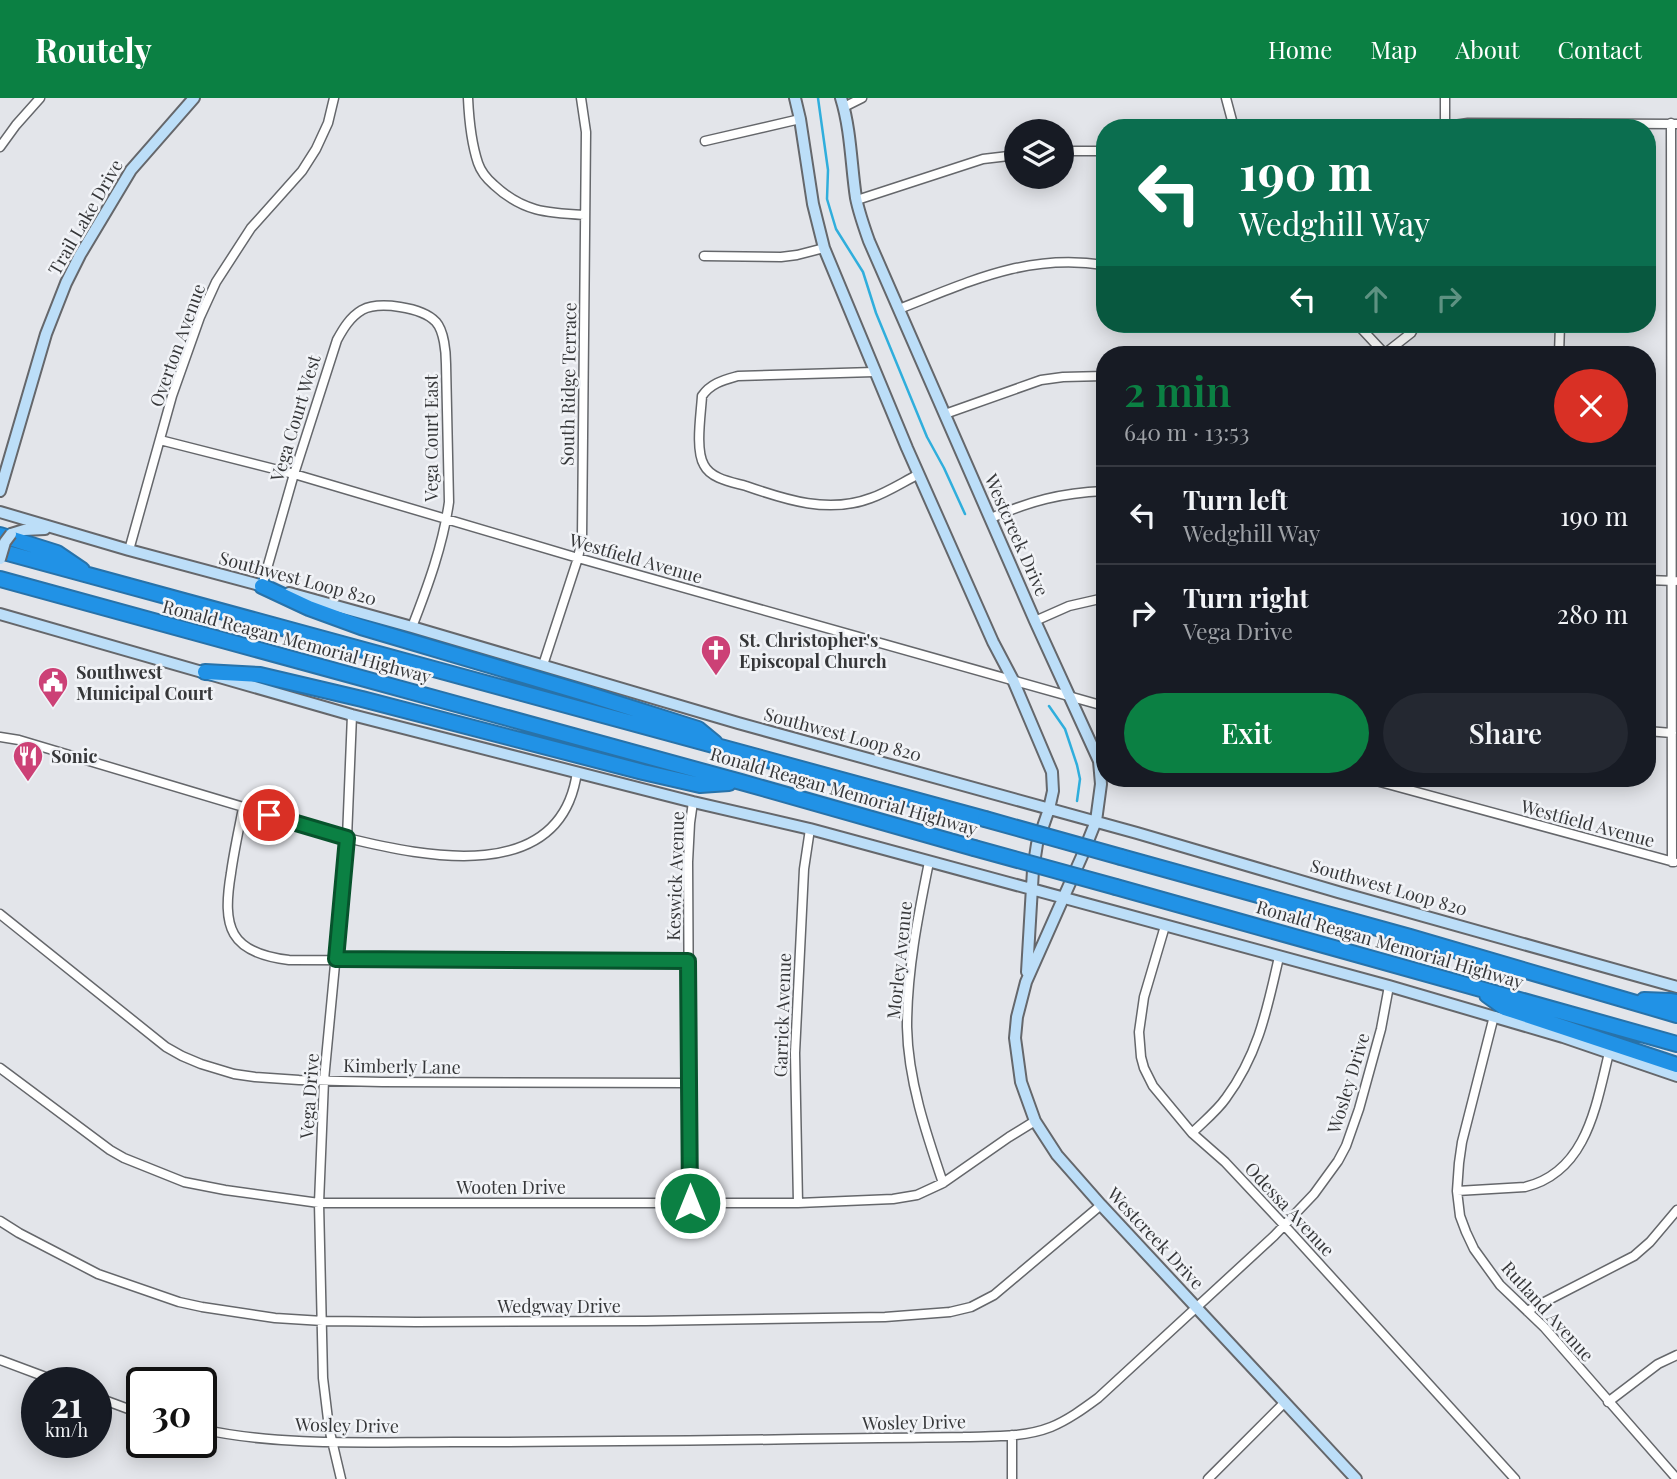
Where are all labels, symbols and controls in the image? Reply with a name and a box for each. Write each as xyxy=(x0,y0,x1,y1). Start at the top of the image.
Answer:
text: Routely xyxy=(35,27,152,71)
text: Home xyxy=(1268,33,1332,65)
text: Map xyxy=(1370,33,1417,65)
text: About xyxy=(1455,33,1519,65)
text: Contact xyxy=(1557,33,1642,65)
map controls xyxy=(1004,119,1074,189)
button: layers xyxy=(1004,119,1074,189)
text: 190 m xyxy=(1239,138,1372,203)
icon: left xyxy=(1124,147,1215,238)
street label: Trail Lake Drive xyxy=(42,155,128,279)
text: Wedghill Way xyxy=(1239,201,1430,244)
street label: Overton Avenue xyxy=(144,280,210,410)
icon: left xyxy=(1284,280,1322,318)
icon: ahead xyxy=(1357,280,1395,318)
icon: right xyxy=(1430,280,1468,318)
street label: South Ridge Terrace xyxy=(555,302,581,466)
street label: Vega Court West xyxy=(264,351,326,485)
text: 2 min xyxy=(1124,362,1231,418)
button: close xyxy=(1554,369,1628,443)
street label: Vega Court East xyxy=(419,374,443,503)
text: 640 m · 13:53 xyxy=(1124,416,1249,447)
street label: Westcreek Drive xyxy=(979,469,1055,600)
text: Turn left xyxy=(1183,482,1288,517)
icon: left xyxy=(1124,496,1162,534)
text: 190 m xyxy=(1560,498,1628,533)
text: Wedghill Way xyxy=(1183,517,1320,548)
street label: Westfield Avenue xyxy=(566,527,705,588)
street label: Southwest Loop 820 xyxy=(217,545,379,611)
text: Turn right xyxy=(1183,580,1309,615)
street label: Ronald Reagan Memorial Highway xyxy=(160,594,434,688)
icon: right xyxy=(1124,594,1162,632)
text: 280 m xyxy=(1557,596,1628,631)
text: Vega Drive xyxy=(1183,615,1293,646)
place label: St. Christopher's Episcopal Church xyxy=(739,628,887,673)
church icon: St. Christopher's Episcopal Church xyxy=(699,633,733,677)
place label: Southwest Municipal Court xyxy=(76,660,214,705)
public building icon: Southwest Municipal Court xyxy=(36,665,70,709)
button: Exit xyxy=(1124,693,1369,773)
button: Share xyxy=(1383,693,1628,773)
street label: Southwest Loop 820 xyxy=(762,701,924,767)
restaurant icon: Sonic xyxy=(11,739,45,783)
street label: Ronald Reagan Memorial Highway xyxy=(708,741,980,841)
place label: Sonic xyxy=(51,744,97,768)
pin xyxy=(239,785,299,845)
street label: Westfield Avenue xyxy=(1517,793,1658,852)
icon: arrive xyxy=(250,796,288,834)
street label: Keswick Avenue xyxy=(661,811,689,941)
street label: Southwest Loop 820 xyxy=(1308,853,1470,921)
street label: Ronald Reagan Memorial Highway xyxy=(1254,894,1526,994)
street label: Morley Avenue xyxy=(881,900,917,1020)
street label: Garrick Avenue xyxy=(768,952,796,1078)
street label: Wosley Drive xyxy=(1321,1030,1375,1137)
street label: Vega Drive xyxy=(294,1052,324,1141)
street label: Kimberly Lane xyxy=(343,1053,461,1079)
street label: Odessa Avenue xyxy=(1240,1157,1340,1261)
position arrow xyxy=(653,1166,727,1240)
street label: Wooten Drive xyxy=(455,1175,566,1199)
street label: Westcreek Drive xyxy=(1102,1181,1210,1294)
street label: Rutland Avenue xyxy=(1497,1256,1599,1366)
street label: Wedgway Drive xyxy=(496,1294,621,1318)
speed limit sign: 30 xyxy=(126,1367,217,1458)
text: 21 xyxy=(51,1380,82,1427)
street label: Wosley Drive xyxy=(861,1409,966,1435)
street label: Wosley Drive xyxy=(294,1412,399,1438)
text: km/h xyxy=(45,1418,88,1442)

